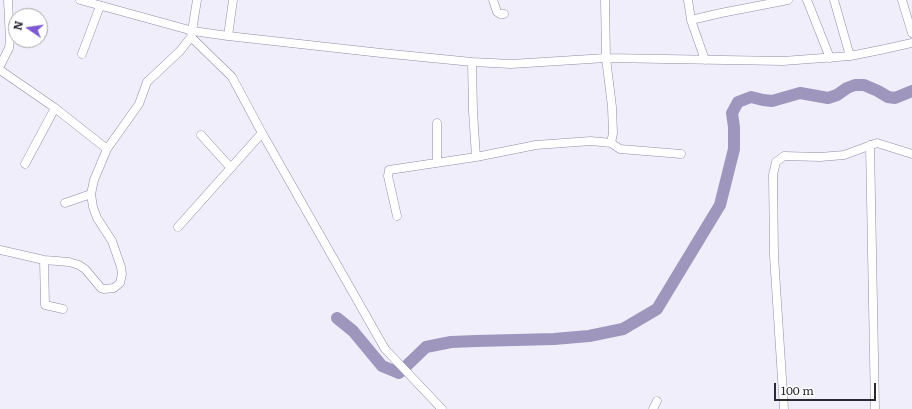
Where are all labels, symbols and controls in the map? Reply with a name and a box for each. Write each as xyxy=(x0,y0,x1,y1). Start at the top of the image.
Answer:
north arrow xyxy=(8,8,48,48)
text: N xyxy=(8,19,26,32)
scale bar xyxy=(776,375,878,401)
text: 100 m xyxy=(781,381,814,399)

